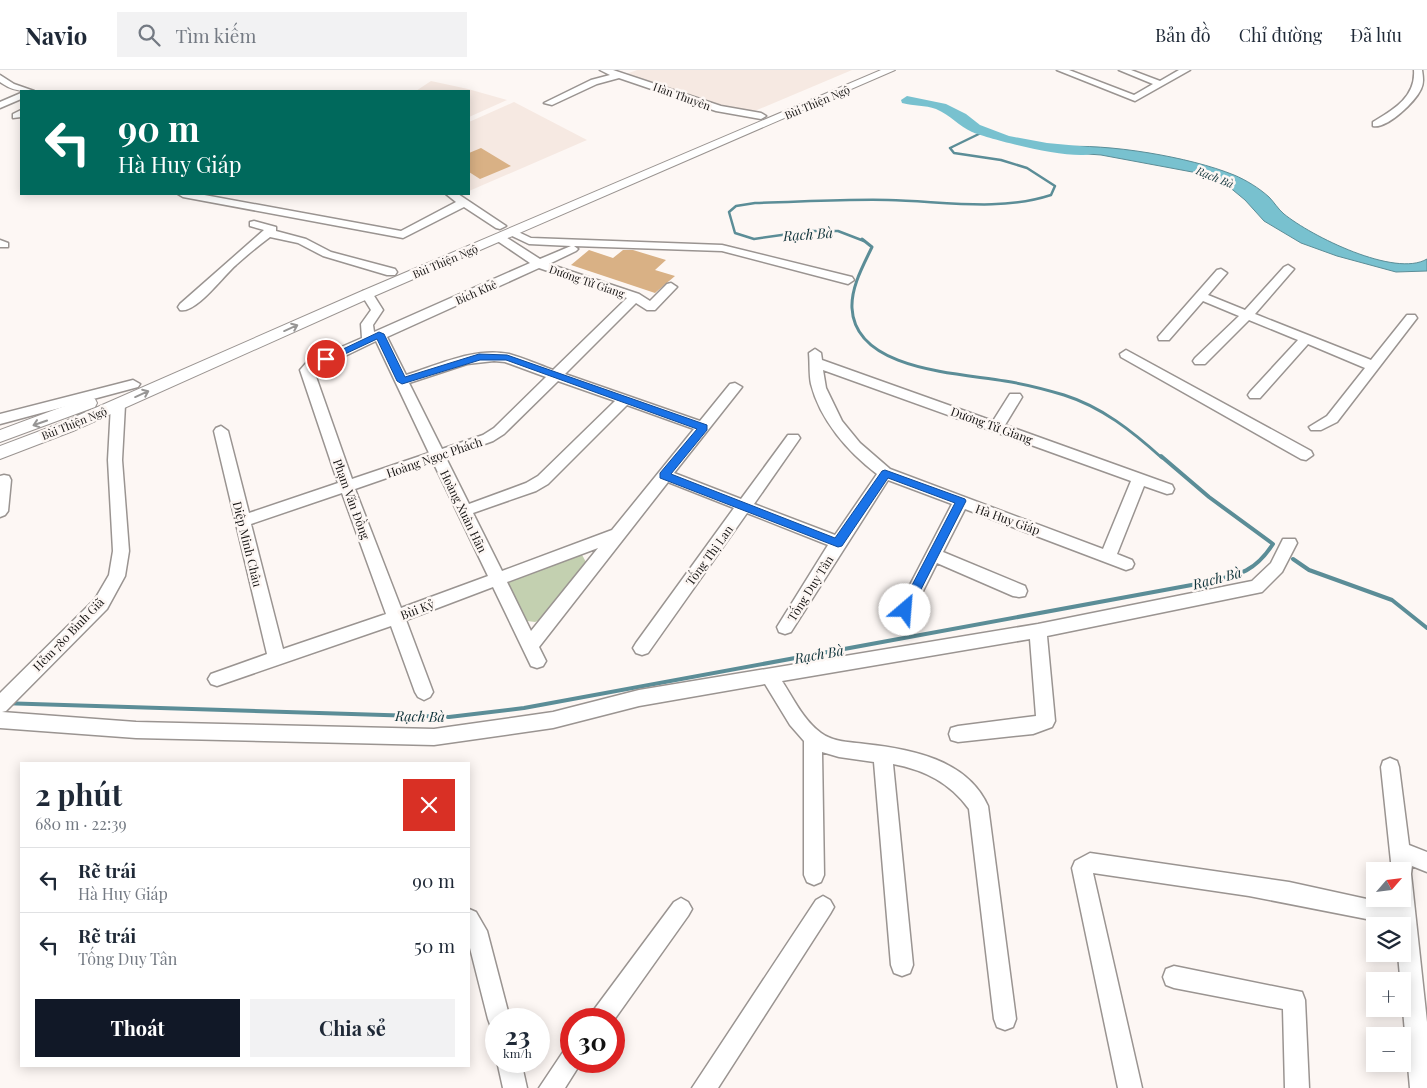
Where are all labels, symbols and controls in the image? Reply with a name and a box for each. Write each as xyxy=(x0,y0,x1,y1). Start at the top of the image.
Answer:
search box xyxy=(117,12,467,57)
text: Navio xyxy=(25,19,87,51)
icon: search xyxy=(135,21,163,49)
text: Tìm kiếm xyxy=(175,22,256,48)
text: Bản đồ xyxy=(1155,23,1211,47)
text: Chỉ đường xyxy=(1239,23,1322,47)
text: Đã lưu xyxy=(1350,23,1402,47)
street label: Hàn Thuyên xyxy=(651,79,713,113)
street label: Bùi Thiện Ngộ xyxy=(782,82,852,122)
text: 90 m xyxy=(118,104,200,151)
icon: left xyxy=(35,110,100,175)
text: Hà Huy Giáp xyxy=(118,149,242,179)
water label: Rạch Bà xyxy=(1193,162,1236,191)
water label: Rạch Bà xyxy=(781,223,834,245)
street label: Bùi Thiện Ngộ xyxy=(410,241,480,281)
street label: Dương Tử Giang xyxy=(547,261,627,301)
street label: Bích Khê xyxy=(453,276,499,308)
one-way arrow xyxy=(283,323,298,333)
pin xyxy=(305,338,347,380)
icon: arrive xyxy=(312,345,340,373)
one-way arrow xyxy=(134,389,149,399)
street label: Bùi Thiện Ngộ xyxy=(39,403,109,443)
street label: Dương Tử Giang xyxy=(949,403,1036,447)
one-way arrow xyxy=(32,418,48,428)
street label: Hoàng Ngọc Phách xyxy=(384,433,484,481)
street label: Phạm Văn Đồng xyxy=(330,456,374,542)
street label: Hoàng Xuân Hãn xyxy=(437,467,491,555)
street label: Diệp Minh Châu xyxy=(230,500,266,588)
street label: Hà Huy Giáp xyxy=(974,500,1042,538)
street label: Tống Thị Lan xyxy=(682,522,736,588)
street label: Tống Duy Tân xyxy=(784,552,836,624)
water label: Rạch Bà xyxy=(1189,562,1244,594)
position arrow xyxy=(878,583,930,635)
street label: Hẻm 780 Bình Giã xyxy=(29,594,107,674)
street label: Bùi Kỷ xyxy=(398,595,436,623)
water label: Rạch Bà xyxy=(792,640,845,668)
water label: Rạch Bà xyxy=(394,706,445,726)
text: 2 phút xyxy=(35,774,122,814)
button: close xyxy=(403,779,455,831)
text: 680 m · 22:39 xyxy=(35,813,127,834)
text: Rẽ trái xyxy=(78,857,136,883)
north arrow xyxy=(1366,862,1411,908)
map controls xyxy=(1366,862,1411,1072)
icon: left xyxy=(35,866,63,894)
text: 90 m xyxy=(412,867,455,893)
text: Hà Huy Giáp xyxy=(78,883,168,904)
button: layers xyxy=(1366,917,1411,962)
text: Rẽ trái xyxy=(78,922,136,948)
icon: left xyxy=(35,931,63,959)
text: 50 m xyxy=(414,932,455,958)
text: Tống Duy Tân xyxy=(78,948,177,969)
button: + xyxy=(1366,972,1411,1017)
button: Thoát xyxy=(35,999,240,1057)
button: Chia sẻ xyxy=(250,999,455,1057)
speed limit sign: 30 xyxy=(560,1008,625,1073)
text: 23 xyxy=(505,1018,530,1051)
button: − xyxy=(1366,1027,1411,1072)
text: km/h xyxy=(503,1045,532,1061)

